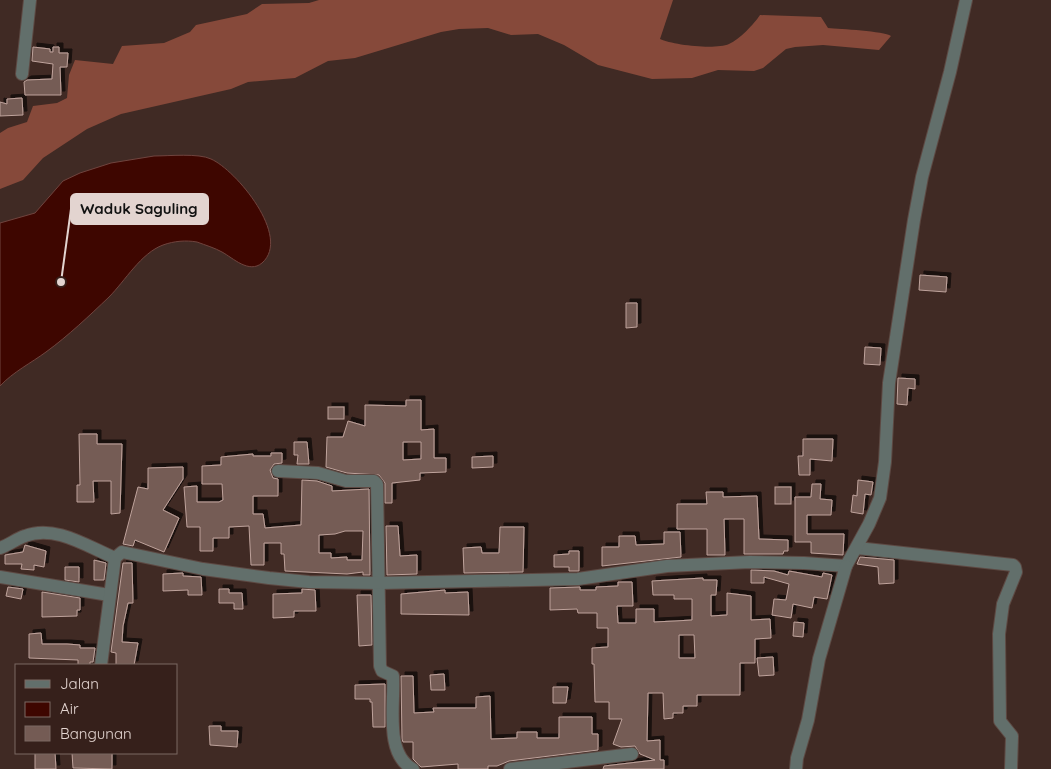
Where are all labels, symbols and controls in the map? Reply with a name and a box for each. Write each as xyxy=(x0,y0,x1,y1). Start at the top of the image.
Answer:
callout: Waduk Saguling xyxy=(71,194,208,224)
text: Waduk Saguling xyxy=(80,199,198,218)
legend xyxy=(15,664,178,754)
text: Jalan xyxy=(60,674,99,693)
text: Air xyxy=(60,699,79,718)
text: Bangunan xyxy=(60,724,132,743)

